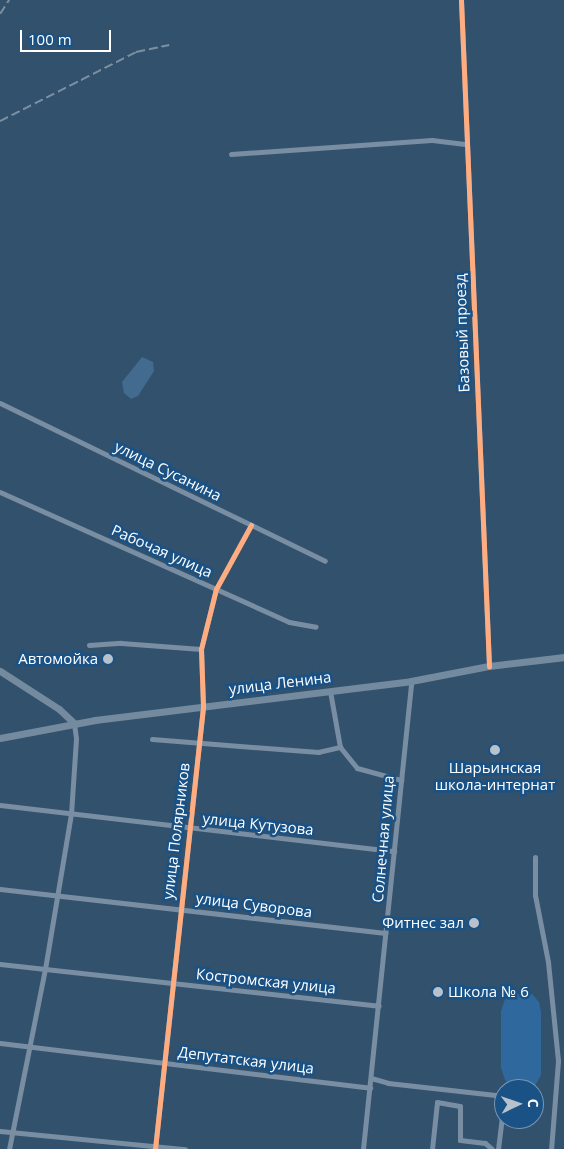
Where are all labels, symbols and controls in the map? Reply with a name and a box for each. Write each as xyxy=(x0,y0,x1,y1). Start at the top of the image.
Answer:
scale bar xyxy=(22,20,114,52)
text: 100 m xyxy=(28,29,72,49)
street label: Базовый проезд xyxy=(451,273,473,393)
street label: улица Сусанина xyxy=(112,437,224,505)
street label: Рабочая улица xyxy=(109,521,215,581)
place label: Автомойка xyxy=(18,650,98,668)
marker: Автомойка xyxy=(102,653,114,665)
street label: улица Ленина xyxy=(228,668,332,698)
marker: Шарьинская школа-интернат xyxy=(489,744,501,756)
place label: Шарьинская школа-интернат xyxy=(435,758,555,793)
street label: улица Полярников xyxy=(159,762,193,900)
street label: Солнечная улица xyxy=(368,775,398,903)
street label: улица Кутузова xyxy=(202,809,314,839)
street label: улица Суворова xyxy=(195,889,313,921)
place label: Фитнес зал xyxy=(382,914,464,932)
marker: Фитнес зал xyxy=(468,917,480,929)
street label: Костромская улица xyxy=(195,965,337,997)
place label: Школа № 6 xyxy=(448,983,529,1001)
marker: Школа № 6 xyxy=(432,986,444,998)
street label: Депутатская улица xyxy=(177,1043,315,1077)
north arrow xyxy=(494,1079,544,1129)
text: С xyxy=(524,1098,543,1108)

